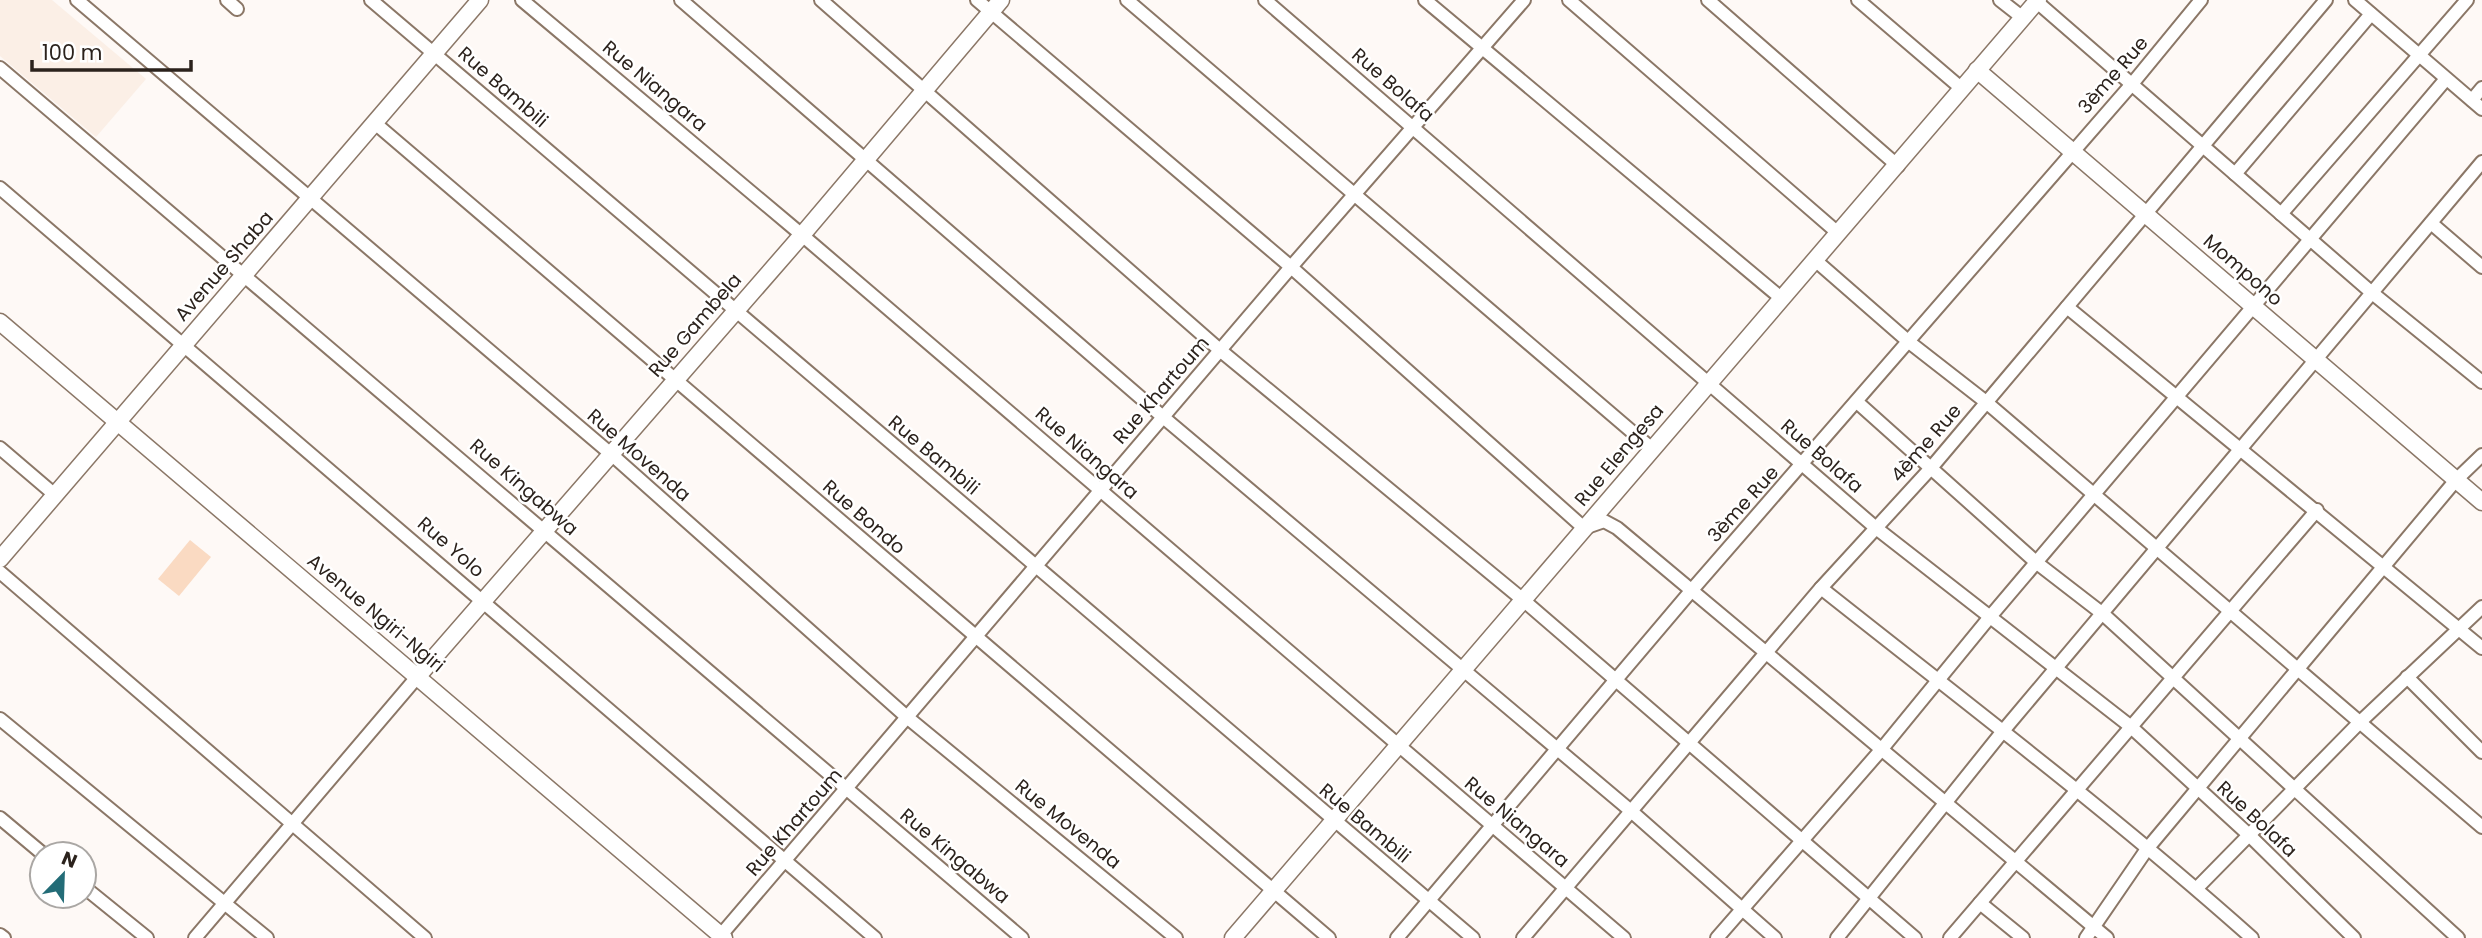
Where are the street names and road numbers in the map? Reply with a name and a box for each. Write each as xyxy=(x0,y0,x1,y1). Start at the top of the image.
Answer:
street label: 3ème Rue xyxy=(2072,30,2154,120)
street label: Rue Niangara xyxy=(597,34,713,138)
street label: Rue Bambili xyxy=(452,40,554,134)
street label: Rue Bolafa xyxy=(1346,42,1440,128)
street label: Avenue Shaba xyxy=(168,205,280,327)
street label: Mompono xyxy=(2197,228,2289,312)
street label: Rue Gambela xyxy=(642,267,748,383)
street label: Rue Khartoum xyxy=(1107,330,1215,450)
street label: Rue Elengesa xyxy=(1568,398,1670,512)
street label: 4ème Rue xyxy=(1884,398,1968,488)
street label: Rue Niangara xyxy=(1029,400,1145,506)
street label: Rue Movenda xyxy=(581,402,697,508)
street label: Rue Bambili xyxy=(883,409,985,501)
street label: Rue Bolafa xyxy=(1775,413,1869,499)
street label: Rue Kingabwa xyxy=(464,432,584,542)
street label: 3ème Rue xyxy=(1701,460,1785,548)
street label: Rue Bondo xyxy=(817,474,911,560)
street label: Rue Yolo xyxy=(412,510,490,584)
street label: Avenue Ngiri-Ngiri xyxy=(301,547,451,679)
street label: Rue Khartoum xyxy=(740,762,848,882)
street label: Rue Niangara xyxy=(1459,770,1575,874)
street label: Rue Movenda xyxy=(1009,773,1127,875)
street label: Rue Bolafa xyxy=(2211,775,2303,863)
street label: Rue Bambili xyxy=(1314,777,1416,869)
street label: Rue Kingabwa xyxy=(894,802,1016,910)

